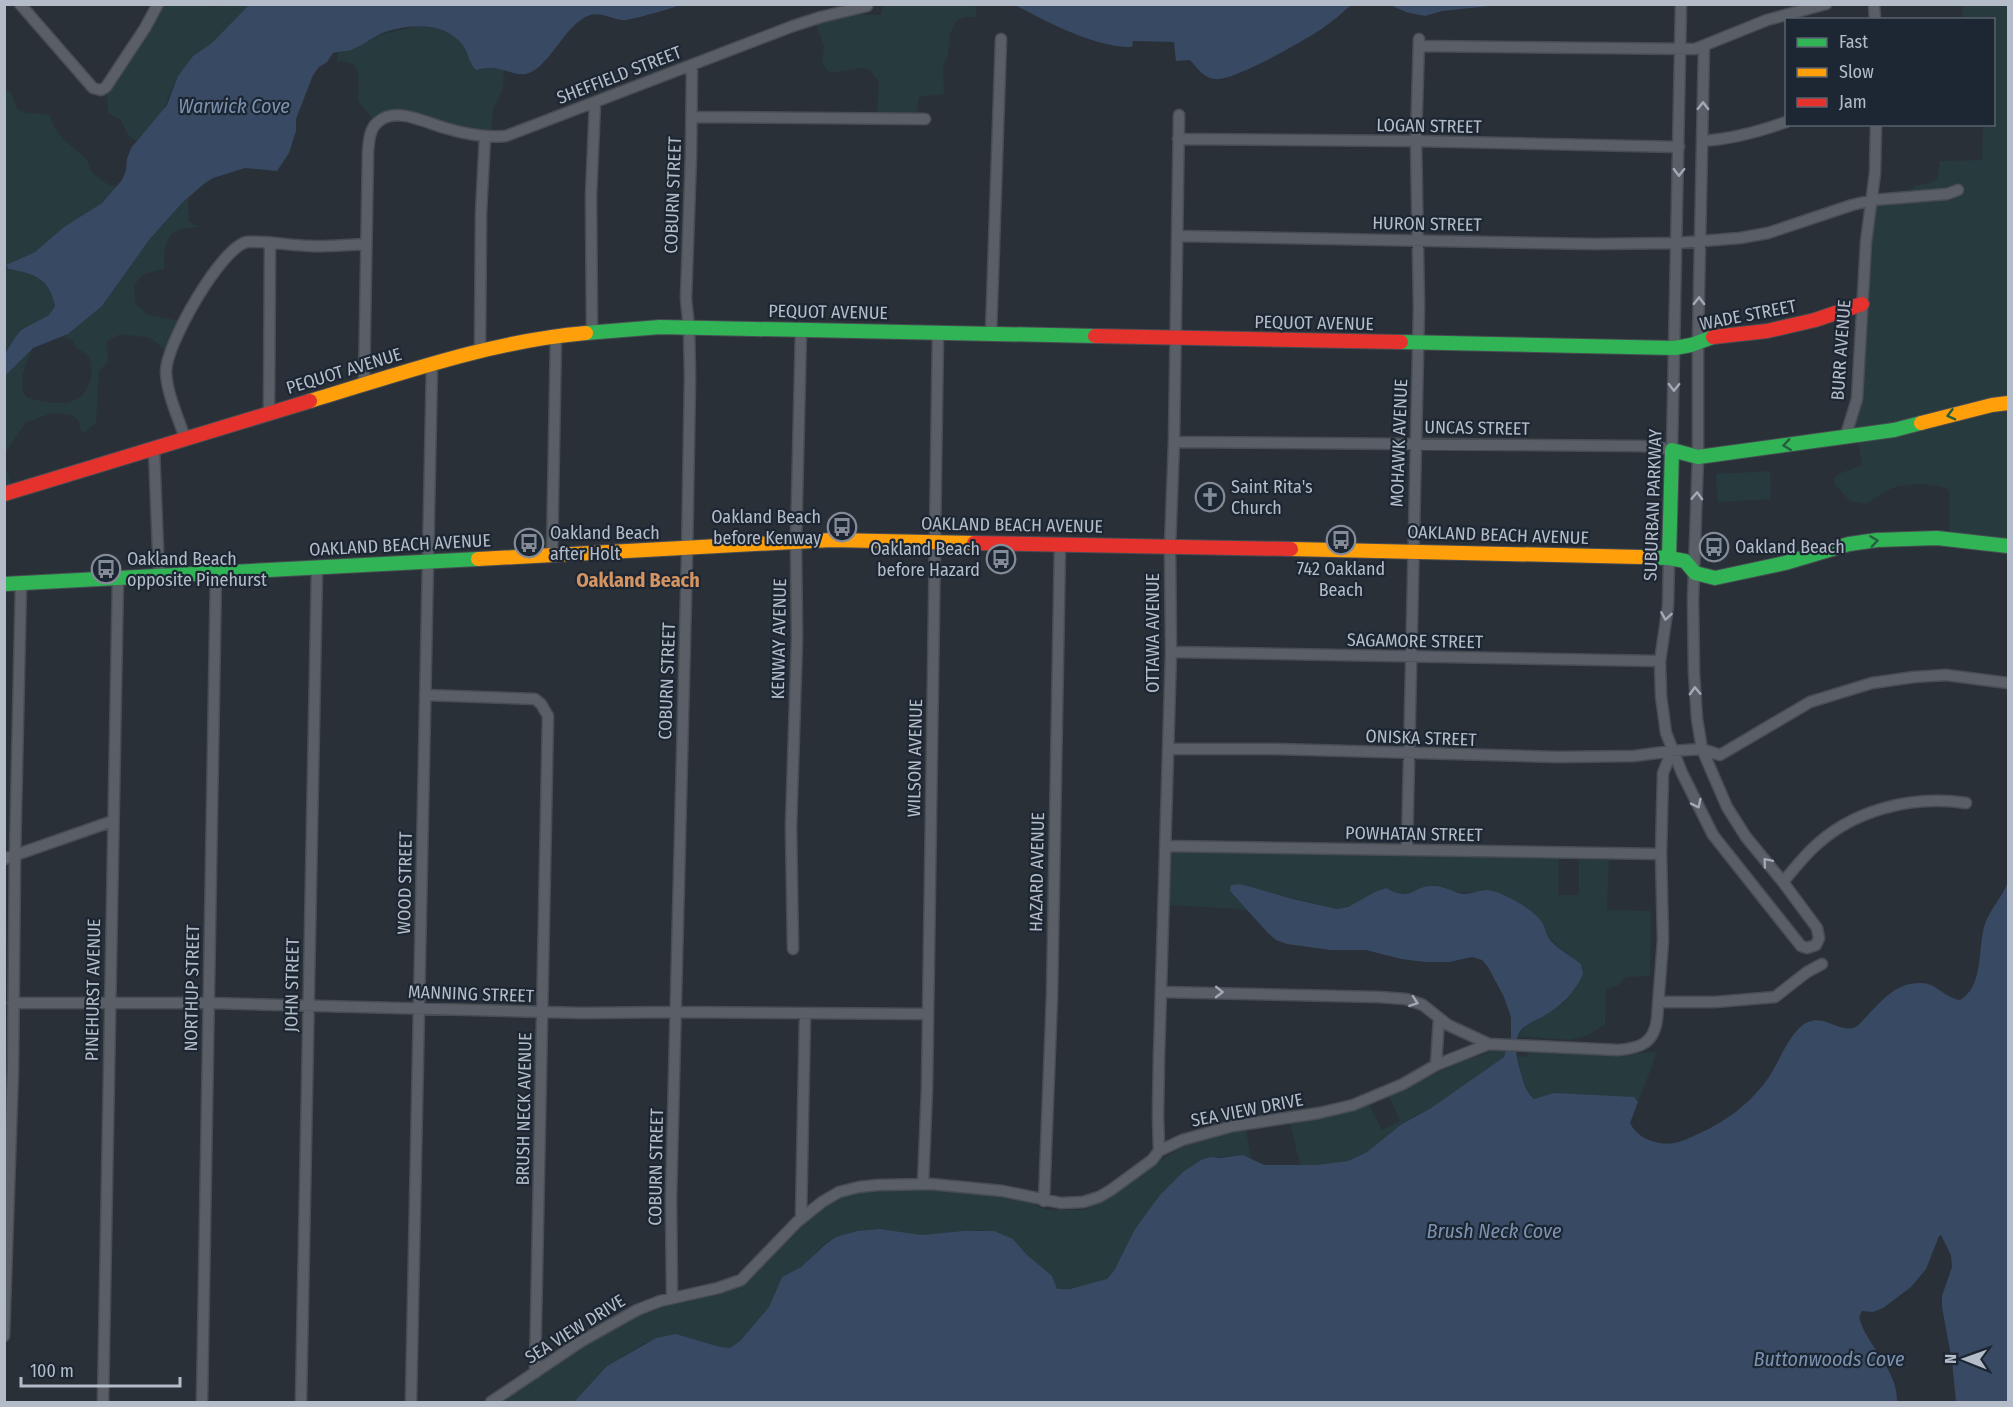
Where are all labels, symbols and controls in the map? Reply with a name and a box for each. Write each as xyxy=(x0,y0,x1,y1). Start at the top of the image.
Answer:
legend xyxy=(1785,18,1995,126)
text: Fast xyxy=(1839,31,1868,53)
street label: SHEFFIELD STREET xyxy=(554,41,685,109)
text: Slow xyxy=(1839,61,1874,83)
text: Jam xyxy=(1839,91,1867,113)
water label: Warwick Cove xyxy=(178,94,290,118)
one-way arrow xyxy=(1697,102,1709,111)
street label: LOGAN STREET xyxy=(1376,114,1482,138)
street label: COBURN STREET xyxy=(660,135,686,254)
one-way arrow xyxy=(1673,167,1685,176)
street label: HURON STREET xyxy=(1372,212,1483,236)
street label: WADE STREET xyxy=(1698,295,1799,335)
one-way arrow xyxy=(1692,296,1705,305)
street label: BURR AVENUE xyxy=(1827,299,1855,401)
street label: PEQUOT AVENUE xyxy=(768,300,888,324)
street label: PEQUOT AVENUE xyxy=(1254,311,1374,335)
street label: PEQUOT AVENUE xyxy=(284,343,404,399)
street label: MOHAWK AVENUE xyxy=(1386,378,1412,508)
one-way arrow xyxy=(1668,383,1680,392)
one-way arrow xyxy=(1947,408,1957,421)
street label: UNCAS STREET xyxy=(1424,416,1530,440)
street label: SUBURBAN PARKWAY xyxy=(1639,428,1667,581)
one-way arrow xyxy=(1782,438,1791,450)
place label: Saint Rita's Church xyxy=(1231,476,1313,519)
church icon: Saint Rita's Church xyxy=(1194,481,1226,513)
one-way arrow xyxy=(1691,491,1703,500)
place label: Oakland Beach before Kenway xyxy=(711,506,821,549)
bus stop icon: Oakland Beach before Kenway xyxy=(826,511,858,543)
street label: OAKLAND BEACH AVENUE xyxy=(921,512,1103,538)
street label: OAKLAND BEACH AVENUE xyxy=(1407,521,1589,549)
place label: Oakland Beach after Holt xyxy=(550,522,660,565)
bus stop icon: 742 Oakland Beach xyxy=(1325,524,1357,556)
bus stop icon: Oakland Beach after Holt xyxy=(513,527,545,559)
street label: OAKLAND BEACH AVENUE xyxy=(309,529,491,561)
bus stop icon: Oakland Beach xyxy=(1698,531,1730,563)
one-way arrow xyxy=(1869,535,1879,547)
place label: Oakland Beach xyxy=(1735,536,1845,558)
place label: Oakland Beach before Hazard xyxy=(870,538,980,581)
bus stop icon: Oakland Beach before Hazard xyxy=(985,543,1017,575)
place label: Oakland Beach opposite Pinehurst xyxy=(127,548,267,591)
bus stop icon: Oakland Beach opposite Pinehurst xyxy=(90,553,122,585)
place label: 742 Oakland Beach xyxy=(1297,558,1385,601)
district label: Oakland Beach xyxy=(576,568,700,592)
street label: OTTAWA AVENUE xyxy=(1142,573,1164,693)
street label: KENWAY AVENUE xyxy=(767,578,791,700)
one-way arrow xyxy=(1661,612,1673,621)
street label: COBURN STREET xyxy=(654,621,680,740)
street label: SAGAMORE STREET xyxy=(1347,629,1484,653)
one-way arrow xyxy=(1689,686,1701,695)
street label: WILSON AVENUE xyxy=(903,699,927,817)
street label: ONISKA STREET xyxy=(1365,725,1478,751)
one-way arrow xyxy=(1689,797,1701,808)
street label: HAZARD AVENUE xyxy=(1025,812,1049,932)
street label: POWHATAN STREET xyxy=(1345,822,1484,846)
street label: WOOD STREET xyxy=(393,831,417,935)
one-way arrow xyxy=(1763,858,1774,869)
street label: PINEHURST AVENUE xyxy=(81,919,105,1061)
street label: NORTHUP STREET xyxy=(180,924,204,1052)
street label: JOHN STREET xyxy=(280,937,304,1032)
street label: MANNING STREET xyxy=(408,981,535,1007)
one-way arrow xyxy=(1215,986,1224,998)
one-way arrow xyxy=(1408,995,1419,1008)
street label: BRUSH NECK AVENUE xyxy=(512,1032,536,1186)
street label: SEA VIEW DRIVE xyxy=(1189,1088,1305,1132)
street label: COBURN STREET xyxy=(644,1107,668,1226)
water label: Brush Neck Cove xyxy=(1427,1219,1562,1243)
street label: SEA VIEW DRIVE xyxy=(521,1290,629,1368)
north arrow xyxy=(1935,1329,1995,1389)
water label: Buttonwoods Cove xyxy=(1754,1347,1905,1371)
scale bar xyxy=(21,1350,180,1388)
text: N xyxy=(1941,1354,1960,1364)
text: 100 m xyxy=(30,1360,74,1382)

